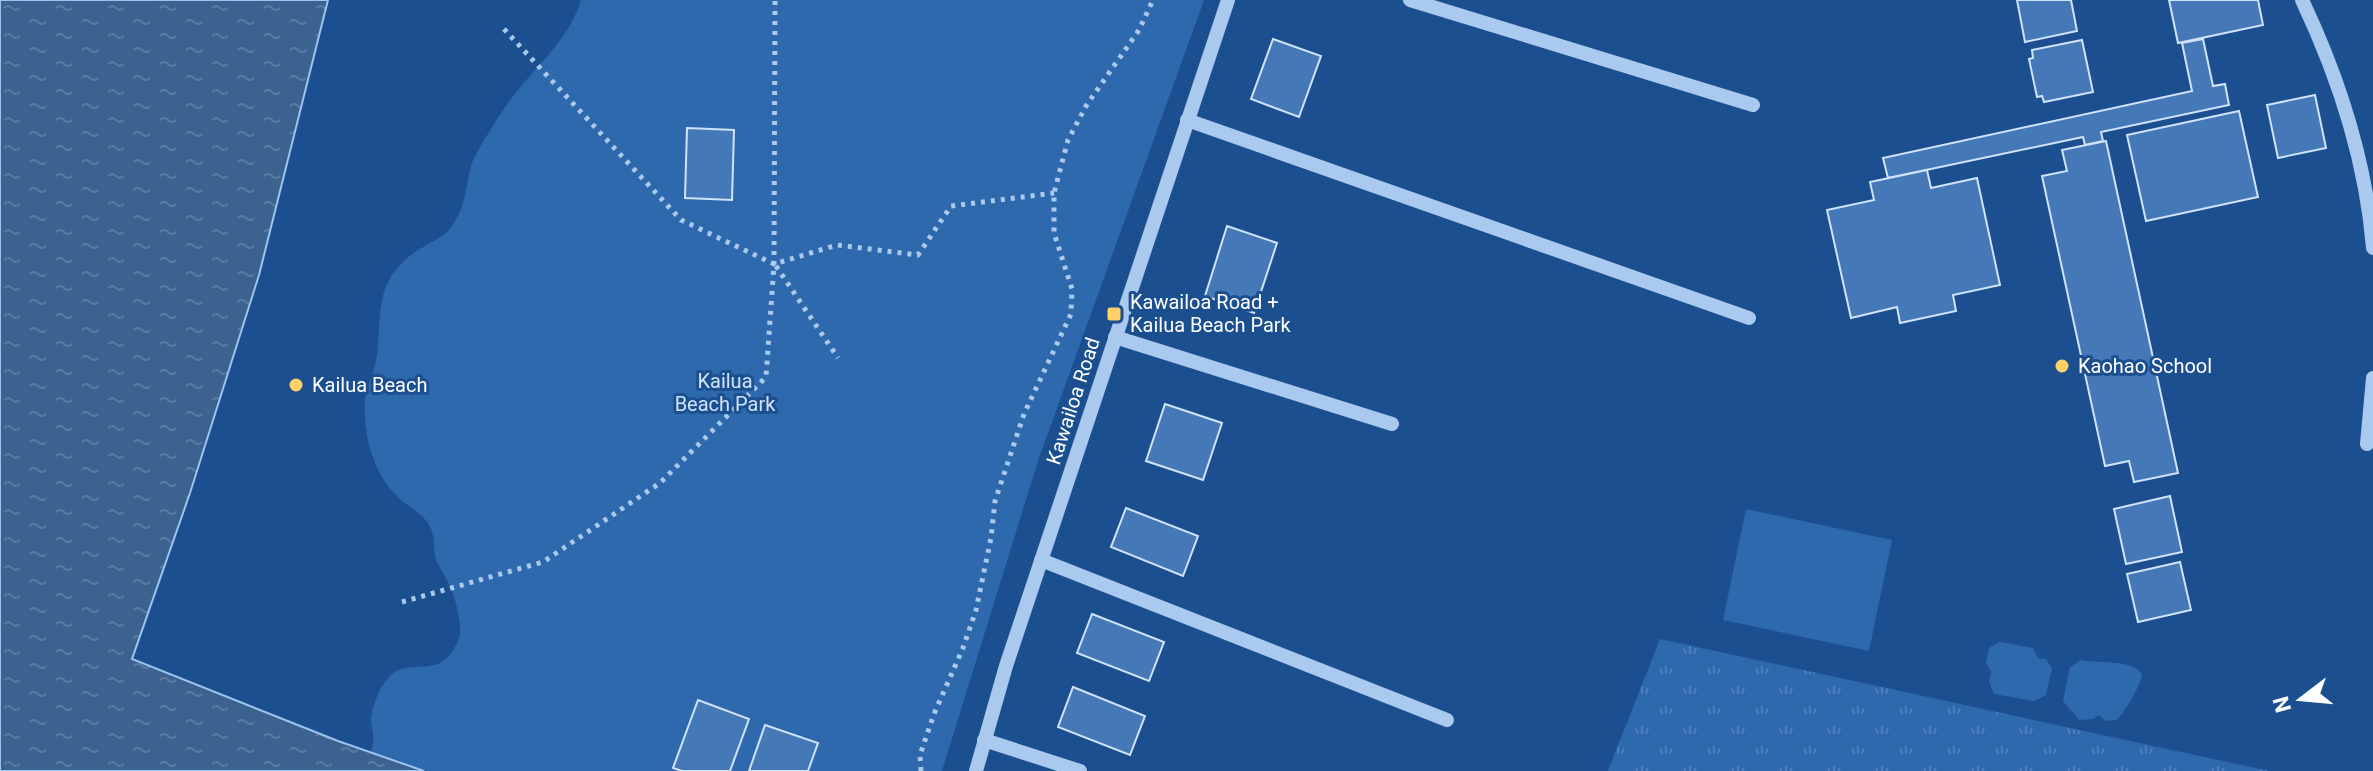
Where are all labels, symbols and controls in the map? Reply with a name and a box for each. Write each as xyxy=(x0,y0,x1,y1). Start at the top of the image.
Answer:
place label: Kawailoa Road + Kailua Beach Park xyxy=(1130,290,1292,337)
marker: Kawailoa Road + Kailua Beach Park xyxy=(1105,305,1123,323)
street label: Kawailoa Road xyxy=(1041,334,1105,468)
place label: Kaohao School xyxy=(2078,354,2212,378)
marker: Kaohao School xyxy=(2053,357,2071,375)
park label: Kailua Beach Park xyxy=(675,369,776,416)
place label: Kailua Beach xyxy=(312,373,427,397)
marker: Kailua Beach xyxy=(287,376,305,394)
north arrow xyxy=(2261,659,2341,739)
text: N xyxy=(2268,693,2296,715)

